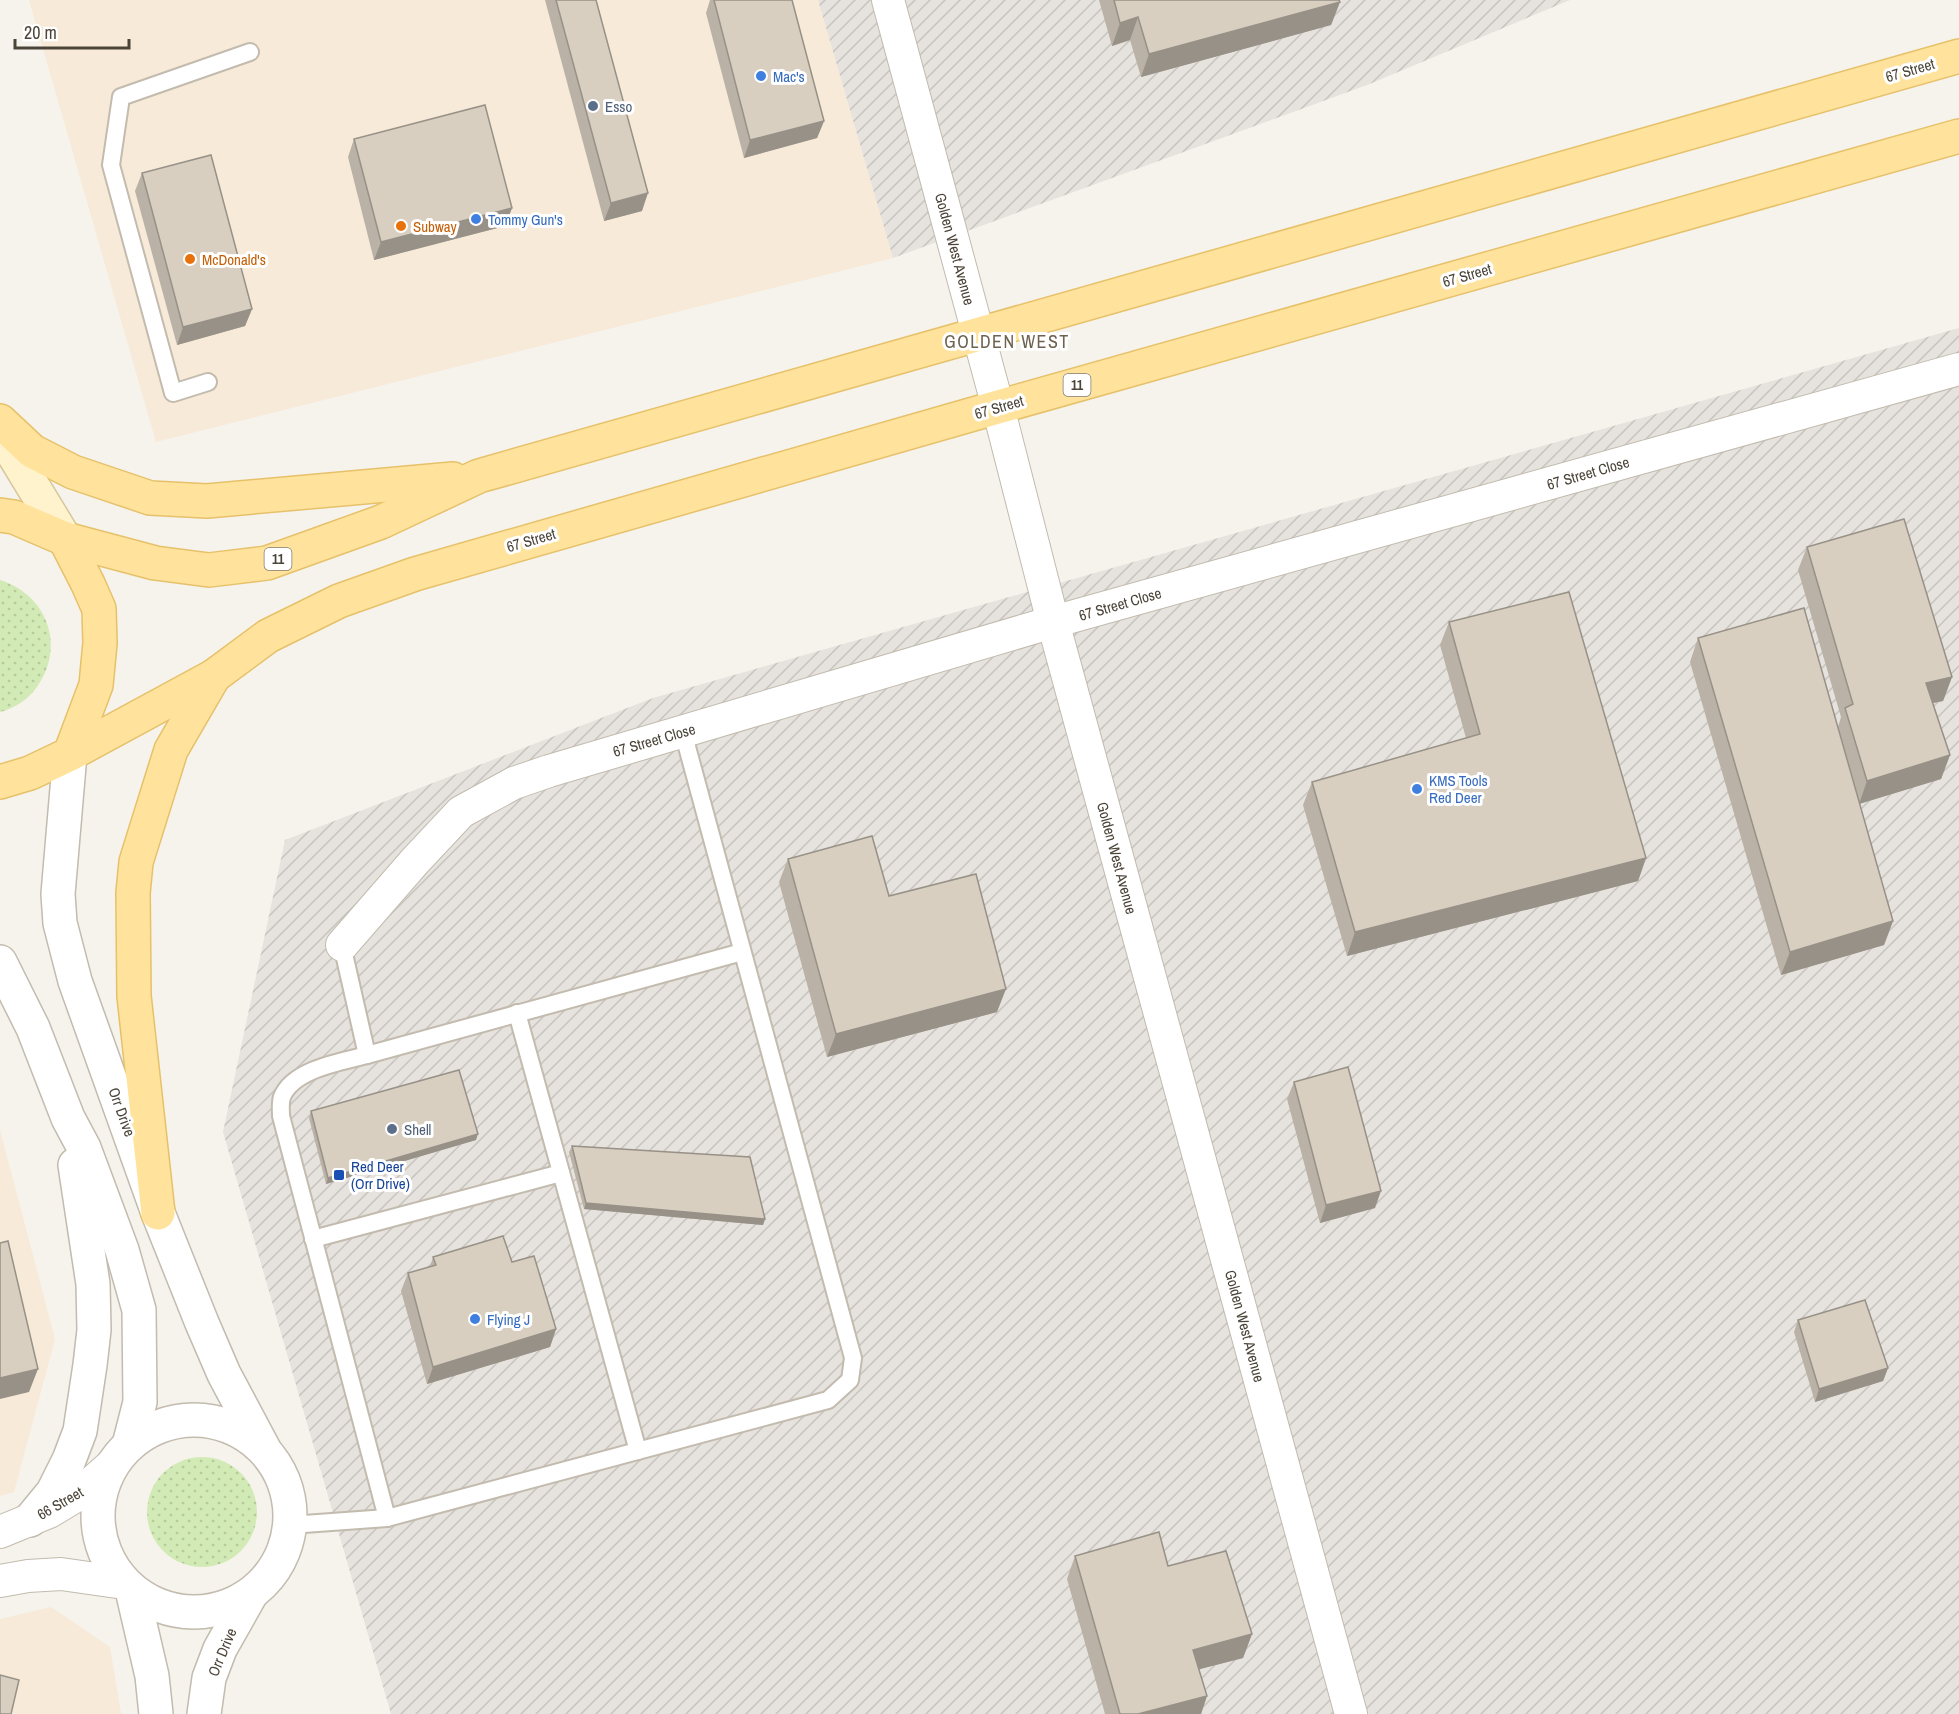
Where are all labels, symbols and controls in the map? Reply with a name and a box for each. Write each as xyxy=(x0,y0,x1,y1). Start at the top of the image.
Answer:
scale bar xyxy=(15,12,129,50)
text: 20 m xyxy=(24,20,57,45)
street label: 67 Street xyxy=(1883,53,1937,87)
place label: Mac's xyxy=(773,66,805,87)
marker: Mac's xyxy=(754,69,768,83)
place label: Esso xyxy=(605,96,633,117)
marker: Esso xyxy=(586,99,600,113)
street label: Golden West Avenue xyxy=(930,191,980,307)
place label: Tommy Gun's xyxy=(488,209,563,230)
marker: Tommy Gun's xyxy=(469,212,483,226)
place label: Subway xyxy=(413,216,458,237)
marker: Subway xyxy=(394,219,408,233)
place label: McDonald's xyxy=(202,249,266,270)
marker: McDonald's xyxy=(183,252,197,266)
street label: 67 Street xyxy=(1440,258,1494,292)
district label: GOLDEN WEST xyxy=(944,329,1070,354)
road number: 11 xyxy=(1064,374,1090,396)
street label: 67 Street xyxy=(972,390,1026,424)
street label: 67 Street Close xyxy=(1544,451,1632,495)
street label: 67 Street xyxy=(504,523,558,557)
road number: 11 xyxy=(264,548,292,570)
street label: 67 Street Close xyxy=(1076,582,1164,626)
street label: 67 Street Close xyxy=(610,718,698,762)
place label: KMS Tools Red Deer xyxy=(1429,770,1488,808)
marker: KMS Tools Red Deer xyxy=(1410,782,1424,796)
street label: Golden West Avenue xyxy=(1092,800,1142,916)
street label: Orr Drive xyxy=(103,1085,141,1139)
place label: Shell xyxy=(404,1119,431,1140)
marker: Shell xyxy=(385,1122,399,1136)
place label: Red Deer (Orr Drive) xyxy=(351,1156,410,1194)
marker: Red Deer (Orr Drive) xyxy=(332,1168,346,1182)
street label: Golden West Avenue xyxy=(1220,1268,1270,1384)
place label: Flying J xyxy=(487,1309,530,1330)
marker: Flying J xyxy=(468,1312,482,1326)
street label: 66 Street xyxy=(33,1481,87,1525)
street label: Orr Drive xyxy=(202,1624,242,1679)

